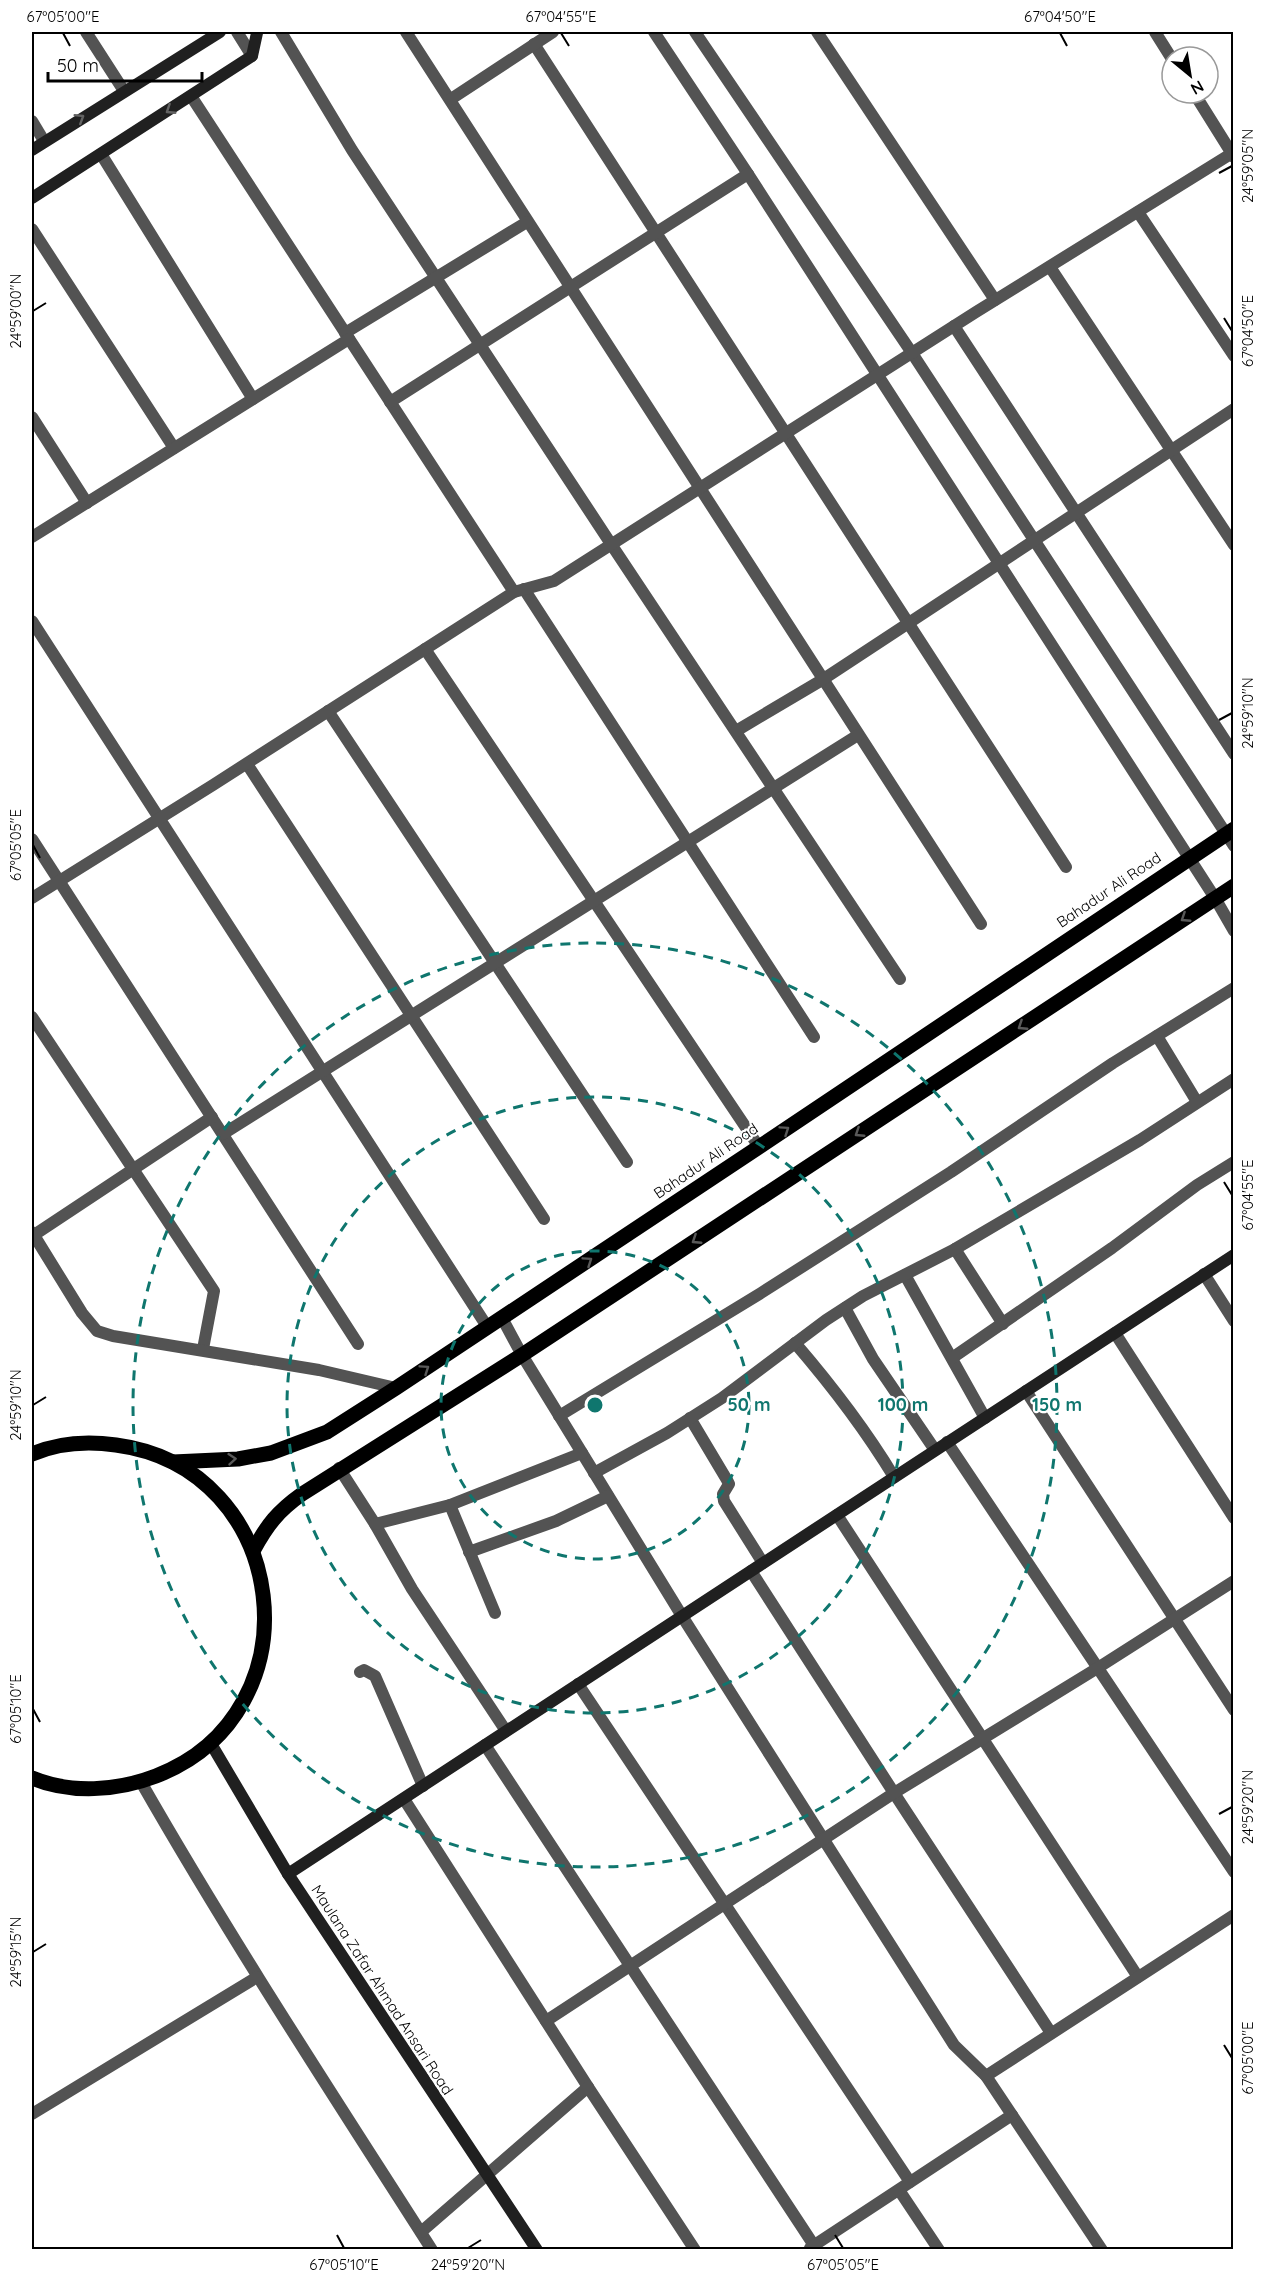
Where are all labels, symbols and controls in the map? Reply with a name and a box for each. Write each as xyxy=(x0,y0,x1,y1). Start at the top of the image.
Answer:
text: 67°05'00"E xyxy=(27,7,99,26)
text: 67°04'55"E xyxy=(525,7,597,26)
text: 67°04'50"E xyxy=(1024,7,1096,26)
scale bar xyxy=(48,45,202,83)
north arrow xyxy=(1160,45,1220,105)
text: 50 m xyxy=(57,54,99,77)
text: N xyxy=(1187,76,1208,100)
one-way arrow xyxy=(166,102,176,114)
one-way arrow xyxy=(74,115,85,126)
text: 24°59'05"N xyxy=(1238,129,1257,203)
text: 24°59'00"N xyxy=(6,274,25,348)
text: 67°04'50"E xyxy=(1238,295,1257,367)
text: 24°59'10"N xyxy=(1238,677,1257,749)
text: 67°05'05"E xyxy=(6,809,25,881)
street label: Bahadur Ali Road xyxy=(1053,848,1165,932)
one-way arrow xyxy=(1180,911,1191,922)
one-way arrow xyxy=(1018,1018,1028,1030)
street label: Bahadur Ali Road xyxy=(650,1119,762,1203)
one-way arrow xyxy=(778,1126,789,1137)
one-way arrow xyxy=(855,1126,866,1137)
text: 67°04'55"E xyxy=(1238,1159,1257,1231)
one-way arrow xyxy=(692,1233,703,1244)
one-way arrow xyxy=(581,1258,592,1269)
one-way arrow xyxy=(418,1365,429,1376)
text: 24°59'10"N xyxy=(6,1369,25,1441)
text: 50 m xyxy=(727,1393,771,1416)
text: 100 m xyxy=(878,1393,928,1416)
text: 150 m xyxy=(1032,1393,1082,1416)
centre of rings xyxy=(585,1395,605,1415)
one-way arrow xyxy=(227,1453,236,1466)
text: 67°05'10"E xyxy=(6,1674,25,1744)
text: 24°59'20"N xyxy=(1238,1770,1257,1844)
street label: Maulana Zafar Ahmad Ansari Road xyxy=(307,1881,458,2098)
text: 24°59'15"N xyxy=(6,1917,25,1987)
text: 67°05'00"E xyxy=(1238,2022,1257,2094)
text: 67°05'10"E xyxy=(309,2255,379,2274)
text: 24°59'20"N xyxy=(431,2255,505,2274)
text: 67°05'05"E xyxy=(807,2255,879,2274)

